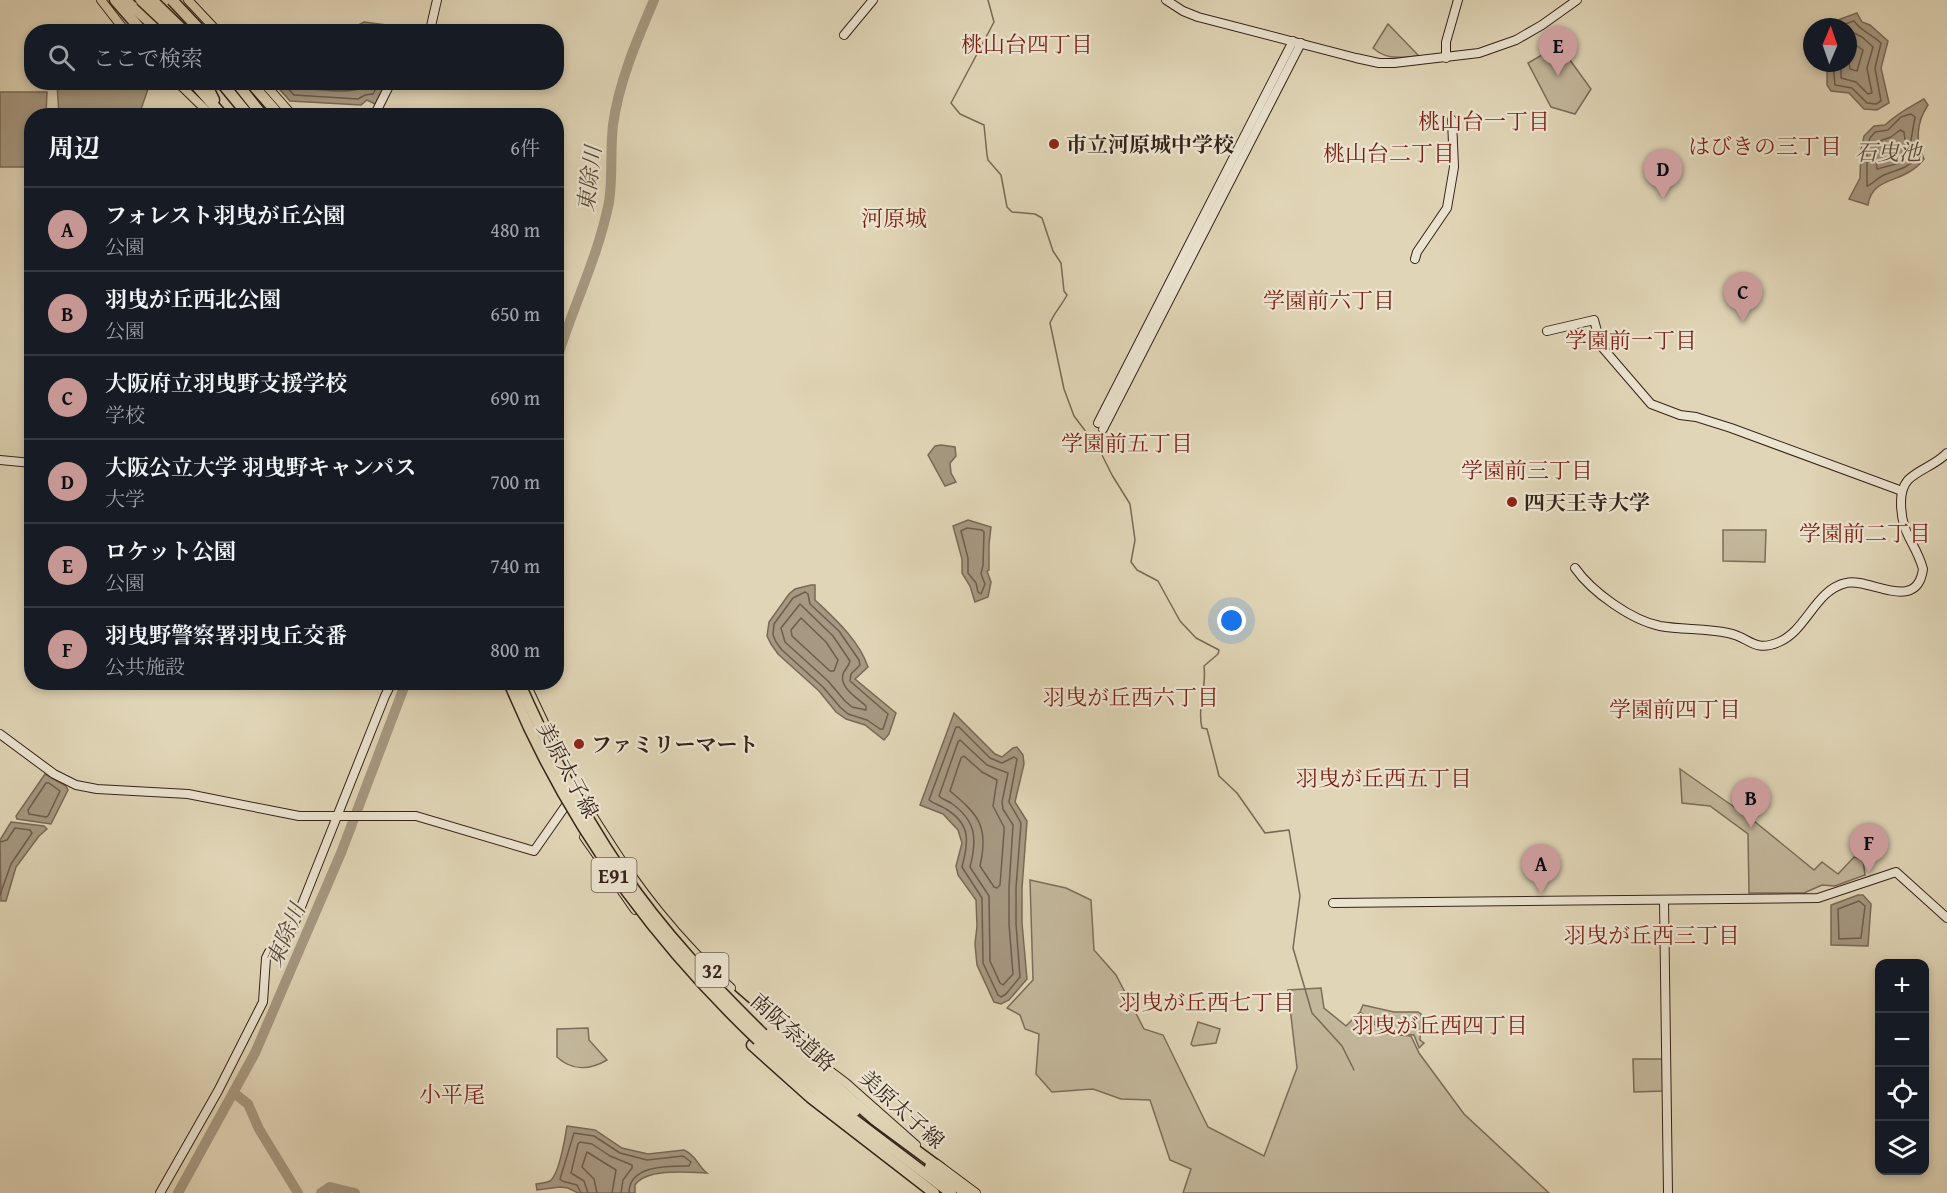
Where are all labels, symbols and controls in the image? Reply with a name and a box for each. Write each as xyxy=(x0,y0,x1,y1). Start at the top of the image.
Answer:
north arrow xyxy=(1803,18,1857,72)
search box xyxy=(24,24,564,90)
pin: E xyxy=(1538,26,1578,76)
district label: 桃山台四丁目 xyxy=(961,28,1093,60)
icon: search xyxy=(45,41,78,74)
text: ここで検索 xyxy=(93,42,203,74)
district label: 桃山台一丁目 xyxy=(1418,105,1550,137)
text: 周辺 xyxy=(48,128,100,167)
place label: 市立河原城中学校 xyxy=(1066,129,1234,160)
district label: はびきの三丁目 xyxy=(1688,130,1842,162)
text: 6件 xyxy=(510,133,540,162)
water label: 石曳池 xyxy=(1855,136,1924,168)
marker: 市立河原城中学校 xyxy=(1047,137,1061,151)
district label: 桃山台二丁目 xyxy=(1323,137,1455,169)
water label: 東除川 xyxy=(569,142,609,214)
pin: D xyxy=(1644,150,1682,199)
text: フォレスト羽曳が丘公園 xyxy=(105,199,345,231)
district label: 河原城 xyxy=(861,202,927,234)
text: A xyxy=(61,215,74,244)
text: 480 m xyxy=(490,215,540,244)
text: 公園 xyxy=(105,232,145,261)
pin: C xyxy=(1724,272,1762,322)
text: 羽曳が丘西北公園 xyxy=(105,283,281,315)
district label: 学園前六丁目 xyxy=(1263,284,1395,316)
text: B xyxy=(61,299,74,328)
text: 650 m xyxy=(490,299,540,328)
text: 公園 xyxy=(105,316,145,345)
district label: 学園前一丁目 xyxy=(1565,324,1697,356)
text: 大阪府立羽曳野支援学校 xyxy=(105,367,347,399)
text: C xyxy=(62,383,73,412)
text: 690 m xyxy=(490,383,540,412)
text: 学校 xyxy=(105,400,145,429)
district label: 学園前五丁目 xyxy=(1061,427,1193,459)
text: 大阪公立大学 羽曳野キャンパス xyxy=(105,451,416,483)
district label: 学園前三丁目 xyxy=(1461,454,1593,486)
text: D xyxy=(61,467,74,496)
text: 700 m xyxy=(490,467,540,496)
text: 大学 xyxy=(105,484,145,513)
place label: 四天王寺大学 xyxy=(1524,487,1650,518)
marker: 四天王寺大学 xyxy=(1505,495,1519,509)
district label: 学園前二丁目 xyxy=(1799,517,1931,549)
text: ロケット公園 xyxy=(105,535,236,567)
text: E xyxy=(62,551,73,580)
text: 740 m xyxy=(490,551,540,580)
text: 公園 xyxy=(105,568,145,597)
your location xyxy=(1217,606,1246,635)
text: 羽曳野警察署羽曳丘交番 xyxy=(105,619,347,651)
text: F xyxy=(62,635,73,664)
text: 800 m xyxy=(490,635,540,664)
text: 公共施設 xyxy=(105,652,185,681)
district label: 羽曳が丘西六丁目 xyxy=(1043,681,1219,713)
district label: 学園前四丁目 xyxy=(1609,693,1741,725)
street label: 美原太子線 xyxy=(530,716,606,824)
place label: ファミリーマート xyxy=(591,729,759,760)
marker: ファミリーマート xyxy=(572,737,586,751)
district label: 羽曳が丘西五丁目 xyxy=(1296,762,1472,794)
pin: B xyxy=(1732,778,1770,828)
pin: F xyxy=(1850,824,1888,873)
pin: A xyxy=(1522,844,1560,894)
road number: E91 xyxy=(592,858,636,892)
water label: 東除川 xyxy=(257,897,313,972)
district label: 羽曳が丘西三丁目 xyxy=(1564,919,1740,951)
road number: 32 xyxy=(696,953,728,987)
map controls xyxy=(1875,959,1929,1175)
button: + xyxy=(1875,959,1929,1013)
street label: 南阪奈道路 xyxy=(744,985,842,1079)
district label: 羽曳が丘西七丁目 xyxy=(1119,986,1295,1018)
district label: 羽曳が丘西四丁目 xyxy=(1352,1009,1528,1041)
button: − xyxy=(1875,1013,1929,1067)
street label: 美原太子線 xyxy=(853,1062,951,1156)
button: locate xyxy=(1875,1067,1929,1121)
district label: 小平尾 xyxy=(419,1078,485,1110)
button: layers xyxy=(1875,1121,1929,1175)

